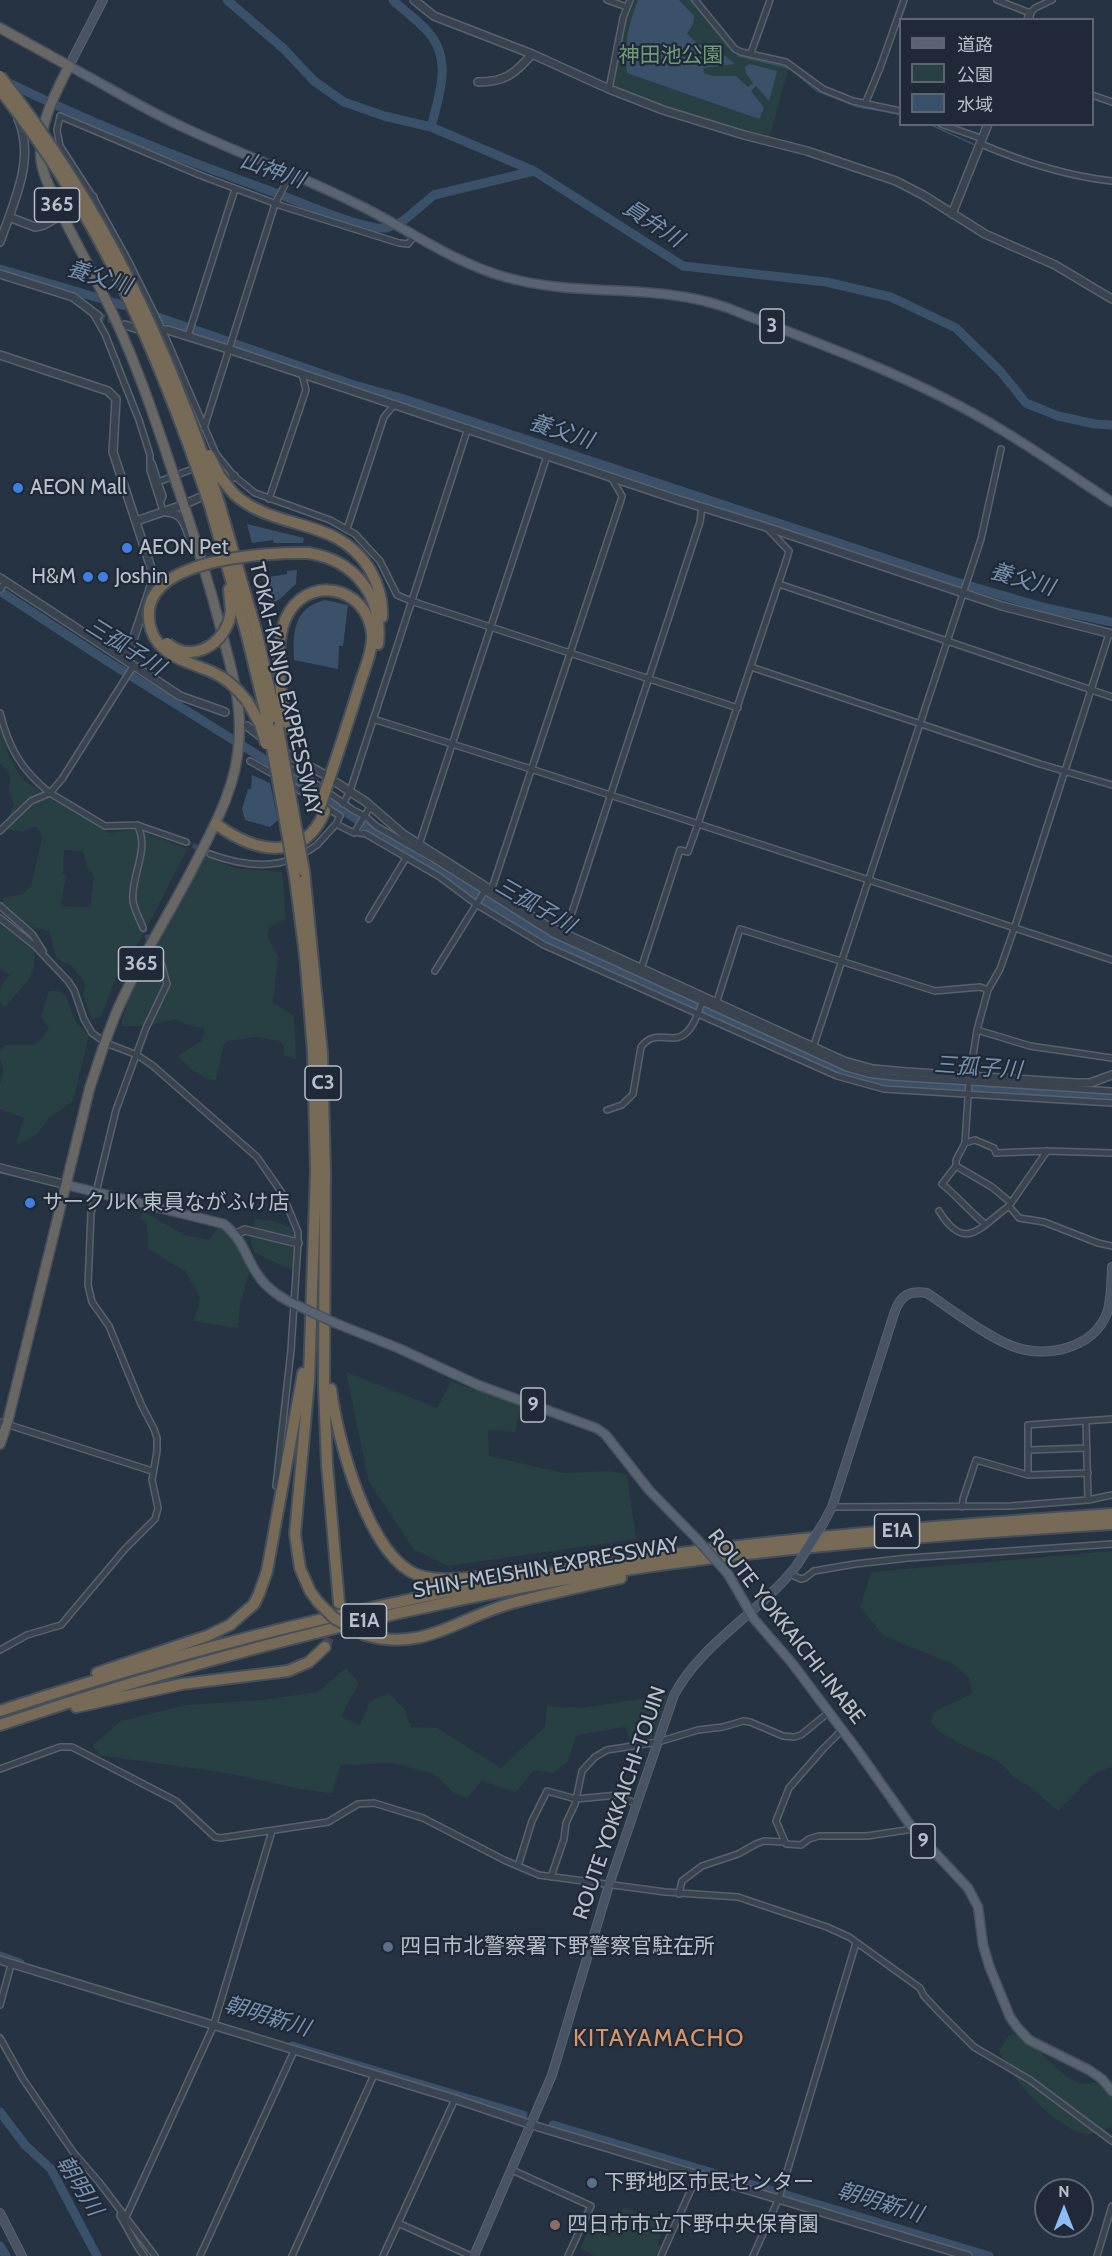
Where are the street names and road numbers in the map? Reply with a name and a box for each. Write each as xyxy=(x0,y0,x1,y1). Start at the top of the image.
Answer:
road number: 365 xyxy=(34,188,80,222)
road number: 3 xyxy=(760,309,784,343)
street label: TOKAI-KANJO EXPRESSWAY xyxy=(244,560,326,818)
road number: 365 xyxy=(118,947,164,981)
road number: C3 xyxy=(305,1066,341,1100)
road number: 9 xyxy=(521,1388,545,1422)
road number: E1A xyxy=(874,1514,920,1548)
street label: ROUTE YOKKAICHI-INABE xyxy=(702,1525,870,1729)
street label: SHIN-MEISHIN EXPRESSWAY xyxy=(411,1532,681,1604)
road number: E1A xyxy=(342,1604,386,1638)
street label: ROUTE YOKKAICHI-TOUIN xyxy=(568,1683,672,1923)
road number: 9 xyxy=(911,1824,935,1858)

